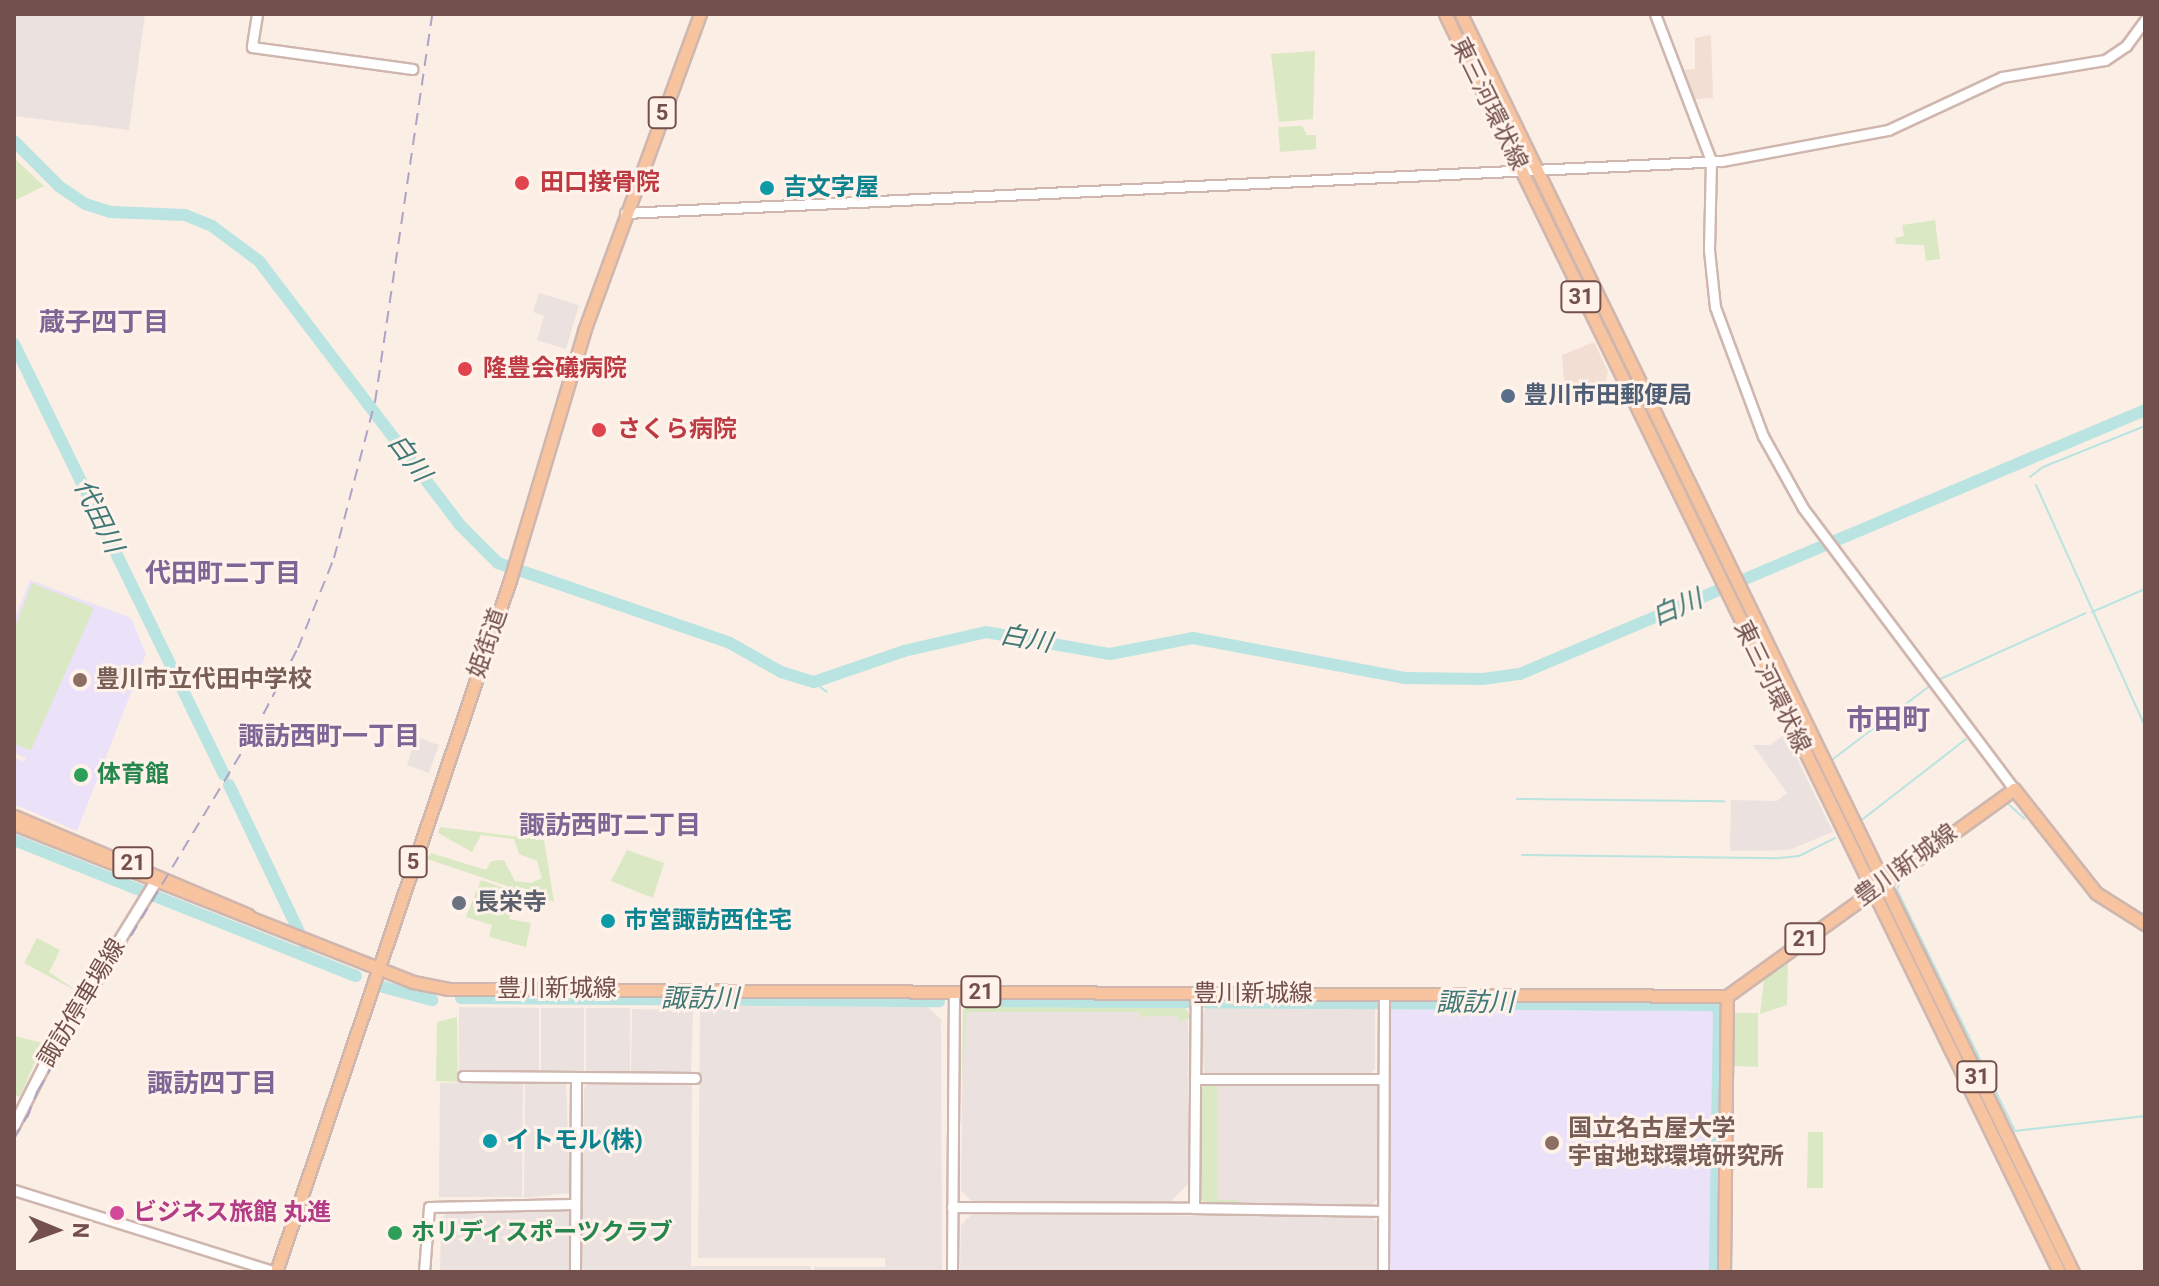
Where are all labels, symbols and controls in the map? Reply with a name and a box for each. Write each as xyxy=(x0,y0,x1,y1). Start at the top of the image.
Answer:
street label: 東三河環状線 xyxy=(1444,33,1534,175)
road number: 5 xyxy=(646,95,678,131)
place label: 田口接骨院 xyxy=(540,169,660,197)
marker: 田口接骨院 xyxy=(511,172,533,194)
place label: 吉文字屋 xyxy=(783,174,879,202)
marker: 吉文字屋 xyxy=(758,179,776,197)
road number: 31 xyxy=(1559,279,1603,315)
district label: 蔵子四丁目 xyxy=(39,307,169,339)
place label: 隆豊会礒病院 xyxy=(483,355,627,383)
marker: 隆豊会礒病院 xyxy=(454,358,476,380)
place label: 豊川市田郵便局 xyxy=(1524,382,1692,410)
marker: 豊川市田郵便局 xyxy=(1499,387,1517,405)
place label: さくら病院 xyxy=(617,416,737,444)
marker: さくら病院 xyxy=(588,419,610,441)
water label: 白川 xyxy=(381,428,437,488)
water label: 代田川 xyxy=(67,474,129,558)
district label: 代田町二丁目 xyxy=(145,558,301,590)
water label: 白川 xyxy=(1647,583,1707,633)
street label: 姫街道 xyxy=(463,604,513,682)
street label: 東三河環状線 xyxy=(1727,616,1817,758)
water label: 白川 xyxy=(998,619,1054,659)
place label: 豊川市立代田中学校 xyxy=(96,666,312,694)
marker: 豊川市立代田中学校 xyxy=(71,671,89,689)
district label: 市田町 xyxy=(1846,703,1930,737)
district label: 諏訪西町一丁目 xyxy=(238,721,420,753)
place label: 体育館 xyxy=(97,761,169,789)
marker: 体育館 xyxy=(72,766,90,784)
district label: 諏訪西町二丁目 xyxy=(519,810,701,842)
street label: 豊川新城線 xyxy=(1849,818,1963,912)
road number: 5 xyxy=(397,844,429,880)
road number: 21 xyxy=(111,845,155,881)
place label: 長栄寺 xyxy=(475,889,547,917)
marker: 長栄寺 xyxy=(450,894,468,912)
place label: 市営諏訪西住宅 xyxy=(624,907,792,935)
marker: 市営諏訪西住宅 xyxy=(599,912,617,930)
road number: 21 xyxy=(1783,921,1827,957)
street label: 諏訪停車場線 xyxy=(33,934,131,1072)
road number: 21 xyxy=(959,974,1003,1010)
street label: 豊川新城線 xyxy=(497,975,617,1003)
street label: 豊川新城線 xyxy=(1193,980,1313,1008)
water label: 諏訪川 xyxy=(661,983,739,1015)
water label: 諏訪川 xyxy=(1436,987,1514,1019)
road number: 31 xyxy=(1955,1059,1999,1095)
district label: 諏訪四丁目 xyxy=(147,1068,277,1100)
place label: 国立名古屋大学 宇宙地球環境研究所 xyxy=(1568,1115,1784,1171)
place label: イトモル(株) xyxy=(506,1127,643,1155)
marker: イトモル(株) xyxy=(481,1132,499,1150)
marker: 国立名古屋大学 宇宙地球環境研究所 xyxy=(1543,1134,1561,1152)
north arrow xyxy=(16,1190,96,1270)
place label: ビジネス旅館 丸進 xyxy=(133,1199,331,1227)
marker: ビジネス旅館 丸進 xyxy=(108,1204,126,1222)
place label: ホリディスポーツクラブ xyxy=(411,1219,675,1247)
text: N xyxy=(68,1222,93,1238)
marker: ホリディスポーツクラブ xyxy=(386,1224,404,1242)

